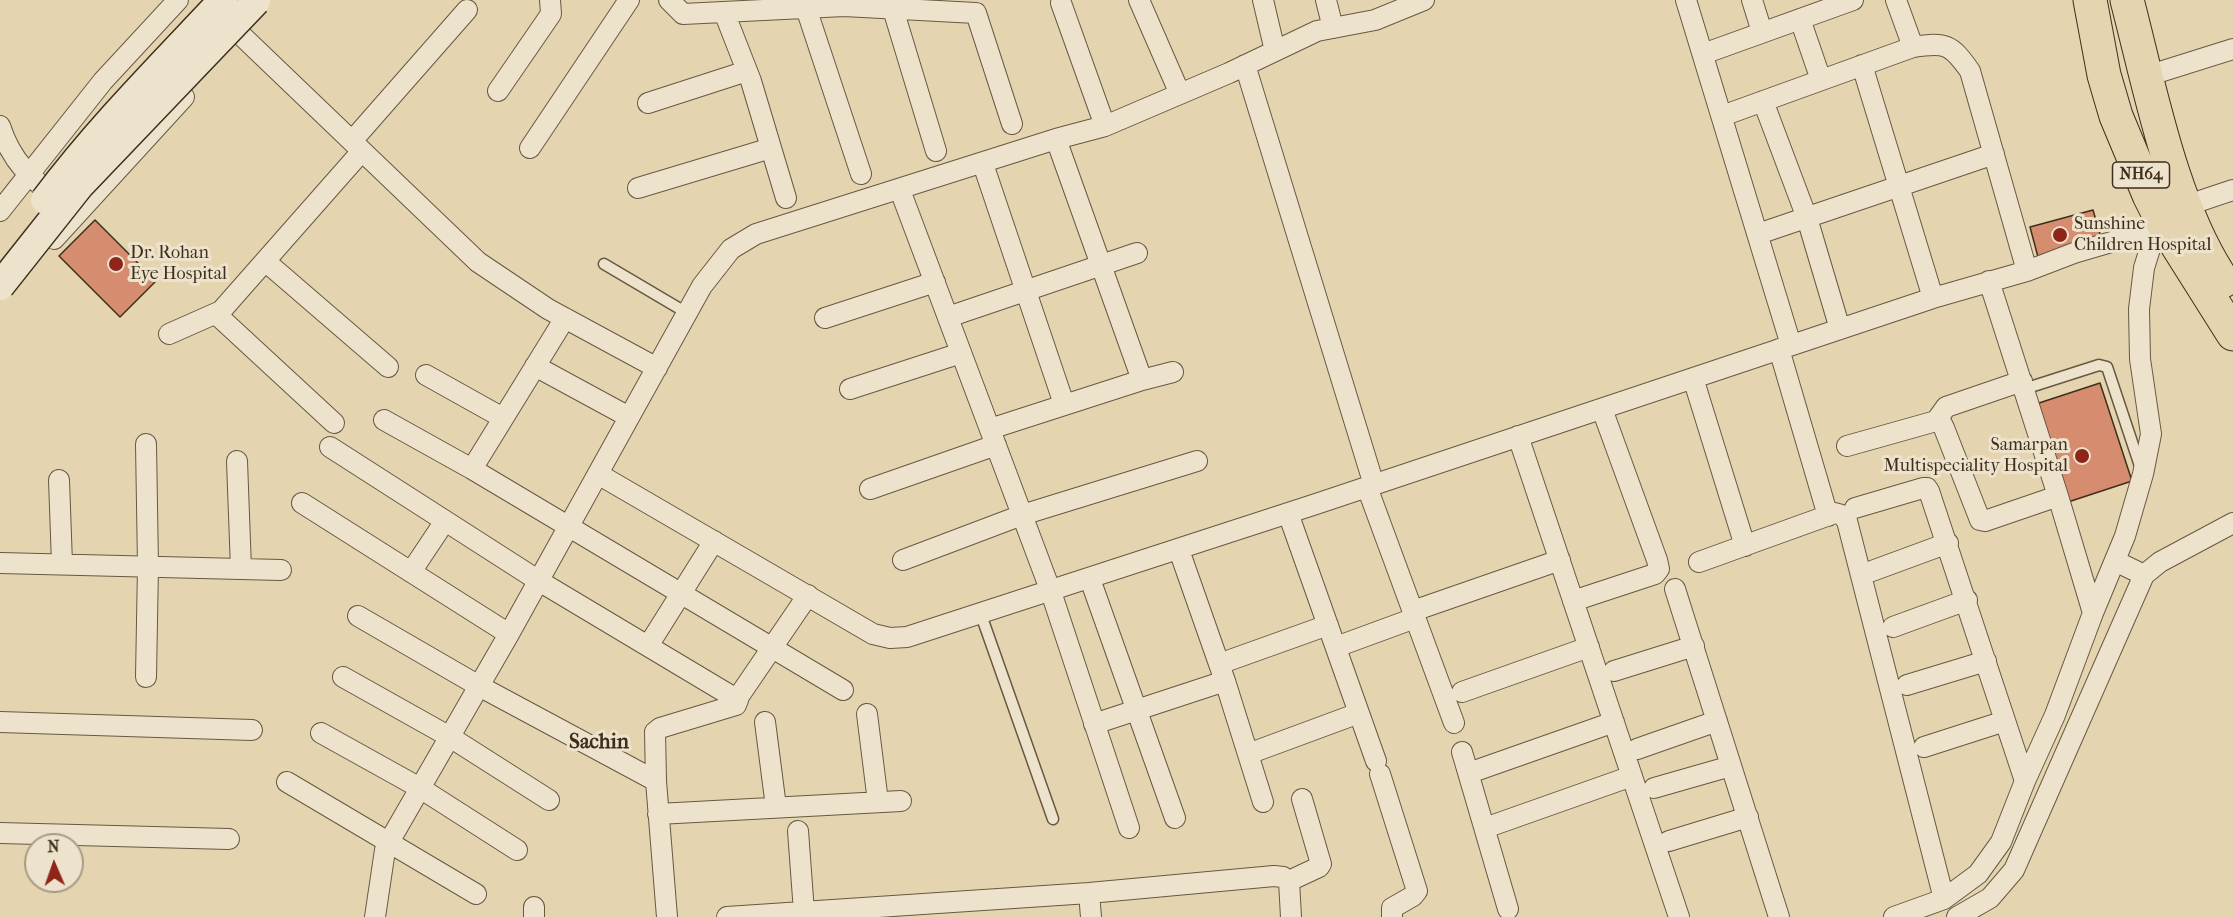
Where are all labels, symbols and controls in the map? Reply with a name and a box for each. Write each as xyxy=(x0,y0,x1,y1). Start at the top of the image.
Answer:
road number: NH64 xyxy=(2112,162,2170,188)
place label: Sunshine Children Hospital xyxy=(2074,214,2211,256)
marker: Sunshine Children Hospital xyxy=(2051,226,2069,244)
place label: Dr. Rohan Eye Hospital xyxy=(130,243,227,286)
marker: Dr. Rohan Eye Hospital xyxy=(107,255,125,273)
place label: Samarpan Multispeciality Hospital xyxy=(1884,435,2068,478)
marker: Samarpan Multispeciality Hospital xyxy=(2073,447,2091,465)
district label: Sachin xyxy=(569,730,629,756)
north arrow xyxy=(24,833,84,893)
text: N xyxy=(47,837,60,856)

